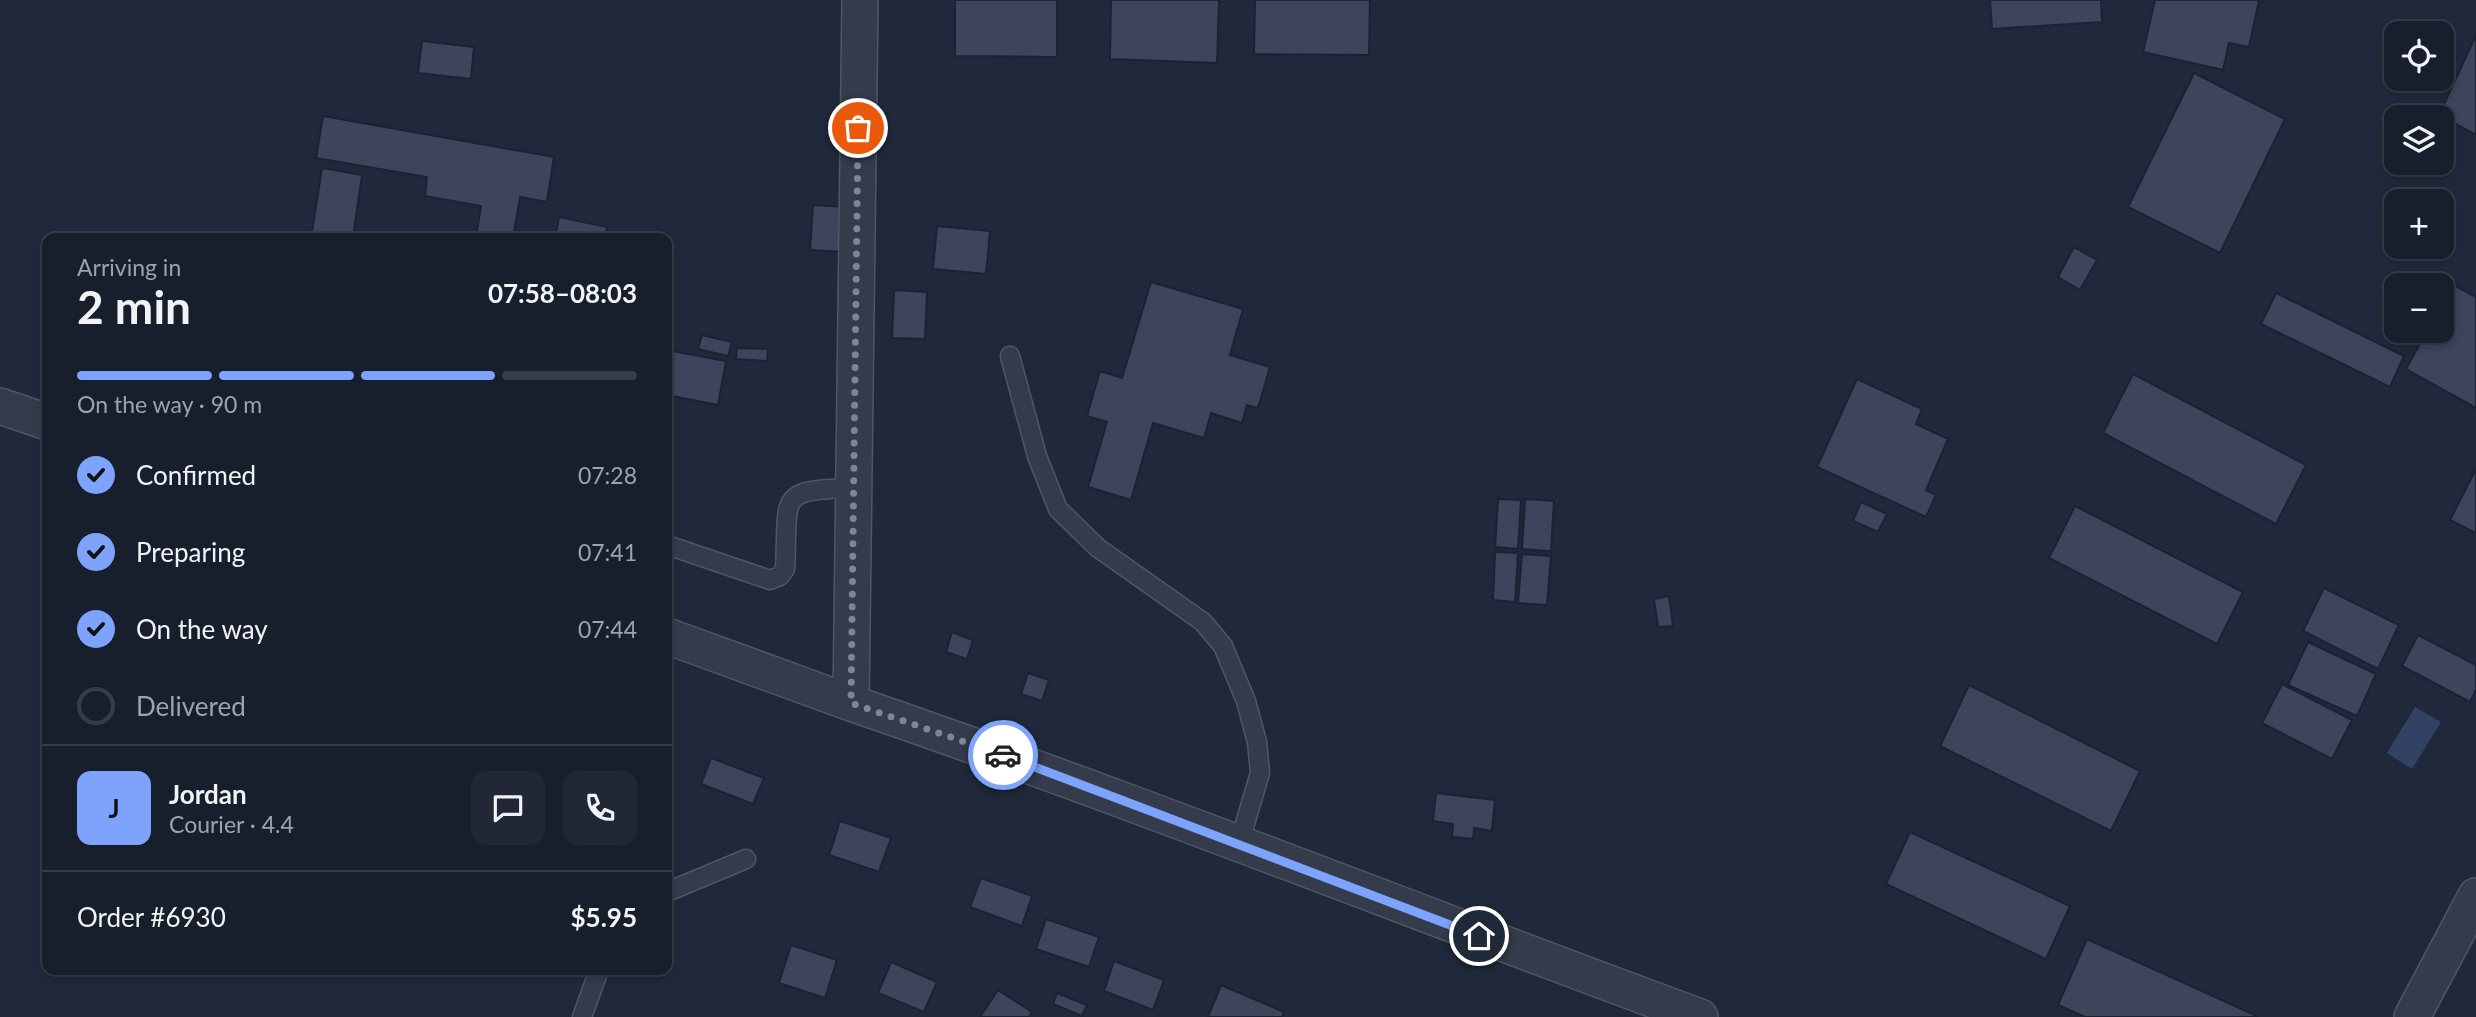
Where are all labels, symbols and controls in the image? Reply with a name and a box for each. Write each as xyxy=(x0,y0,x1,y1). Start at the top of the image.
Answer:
map controls xyxy=(2384,21,2454,343)
button: locate xyxy=(2384,21,2454,91)
pin xyxy=(828,98,888,158)
button: layers xyxy=(2384,105,2454,175)
icon: bag xyxy=(839,109,877,147)
button: + xyxy=(2384,189,2454,259)
text: Arriving in xyxy=(77,253,181,281)
button: − xyxy=(2384,273,2454,343)
text: 07:58–08:03 xyxy=(488,277,637,309)
text: 2 min xyxy=(77,279,191,334)
text: On the way · 90 m xyxy=(77,390,262,418)
icon: check xyxy=(77,456,115,494)
text: Confirmed xyxy=(136,459,256,491)
text: 07:28 xyxy=(578,461,637,489)
icon: check xyxy=(77,533,115,571)
text: Preparing xyxy=(136,536,245,568)
text: 07:41 xyxy=(578,538,637,566)
icon: check xyxy=(77,610,115,648)
text: On the way xyxy=(136,613,268,645)
text: 07:44 xyxy=(578,615,637,643)
text: Delivered xyxy=(136,690,246,722)
courier xyxy=(968,720,1038,790)
icon: car xyxy=(984,736,1022,774)
button: chat xyxy=(471,771,545,845)
button: phone xyxy=(563,771,637,845)
text: Jordan xyxy=(169,778,247,810)
text: J xyxy=(108,792,120,824)
text: Courier · 4.4 xyxy=(169,810,294,838)
text: Order #6930 xyxy=(77,901,226,933)
text: $5.95 xyxy=(571,901,637,933)
pin xyxy=(1449,906,1509,966)
icon: home xyxy=(1460,917,1498,955)

